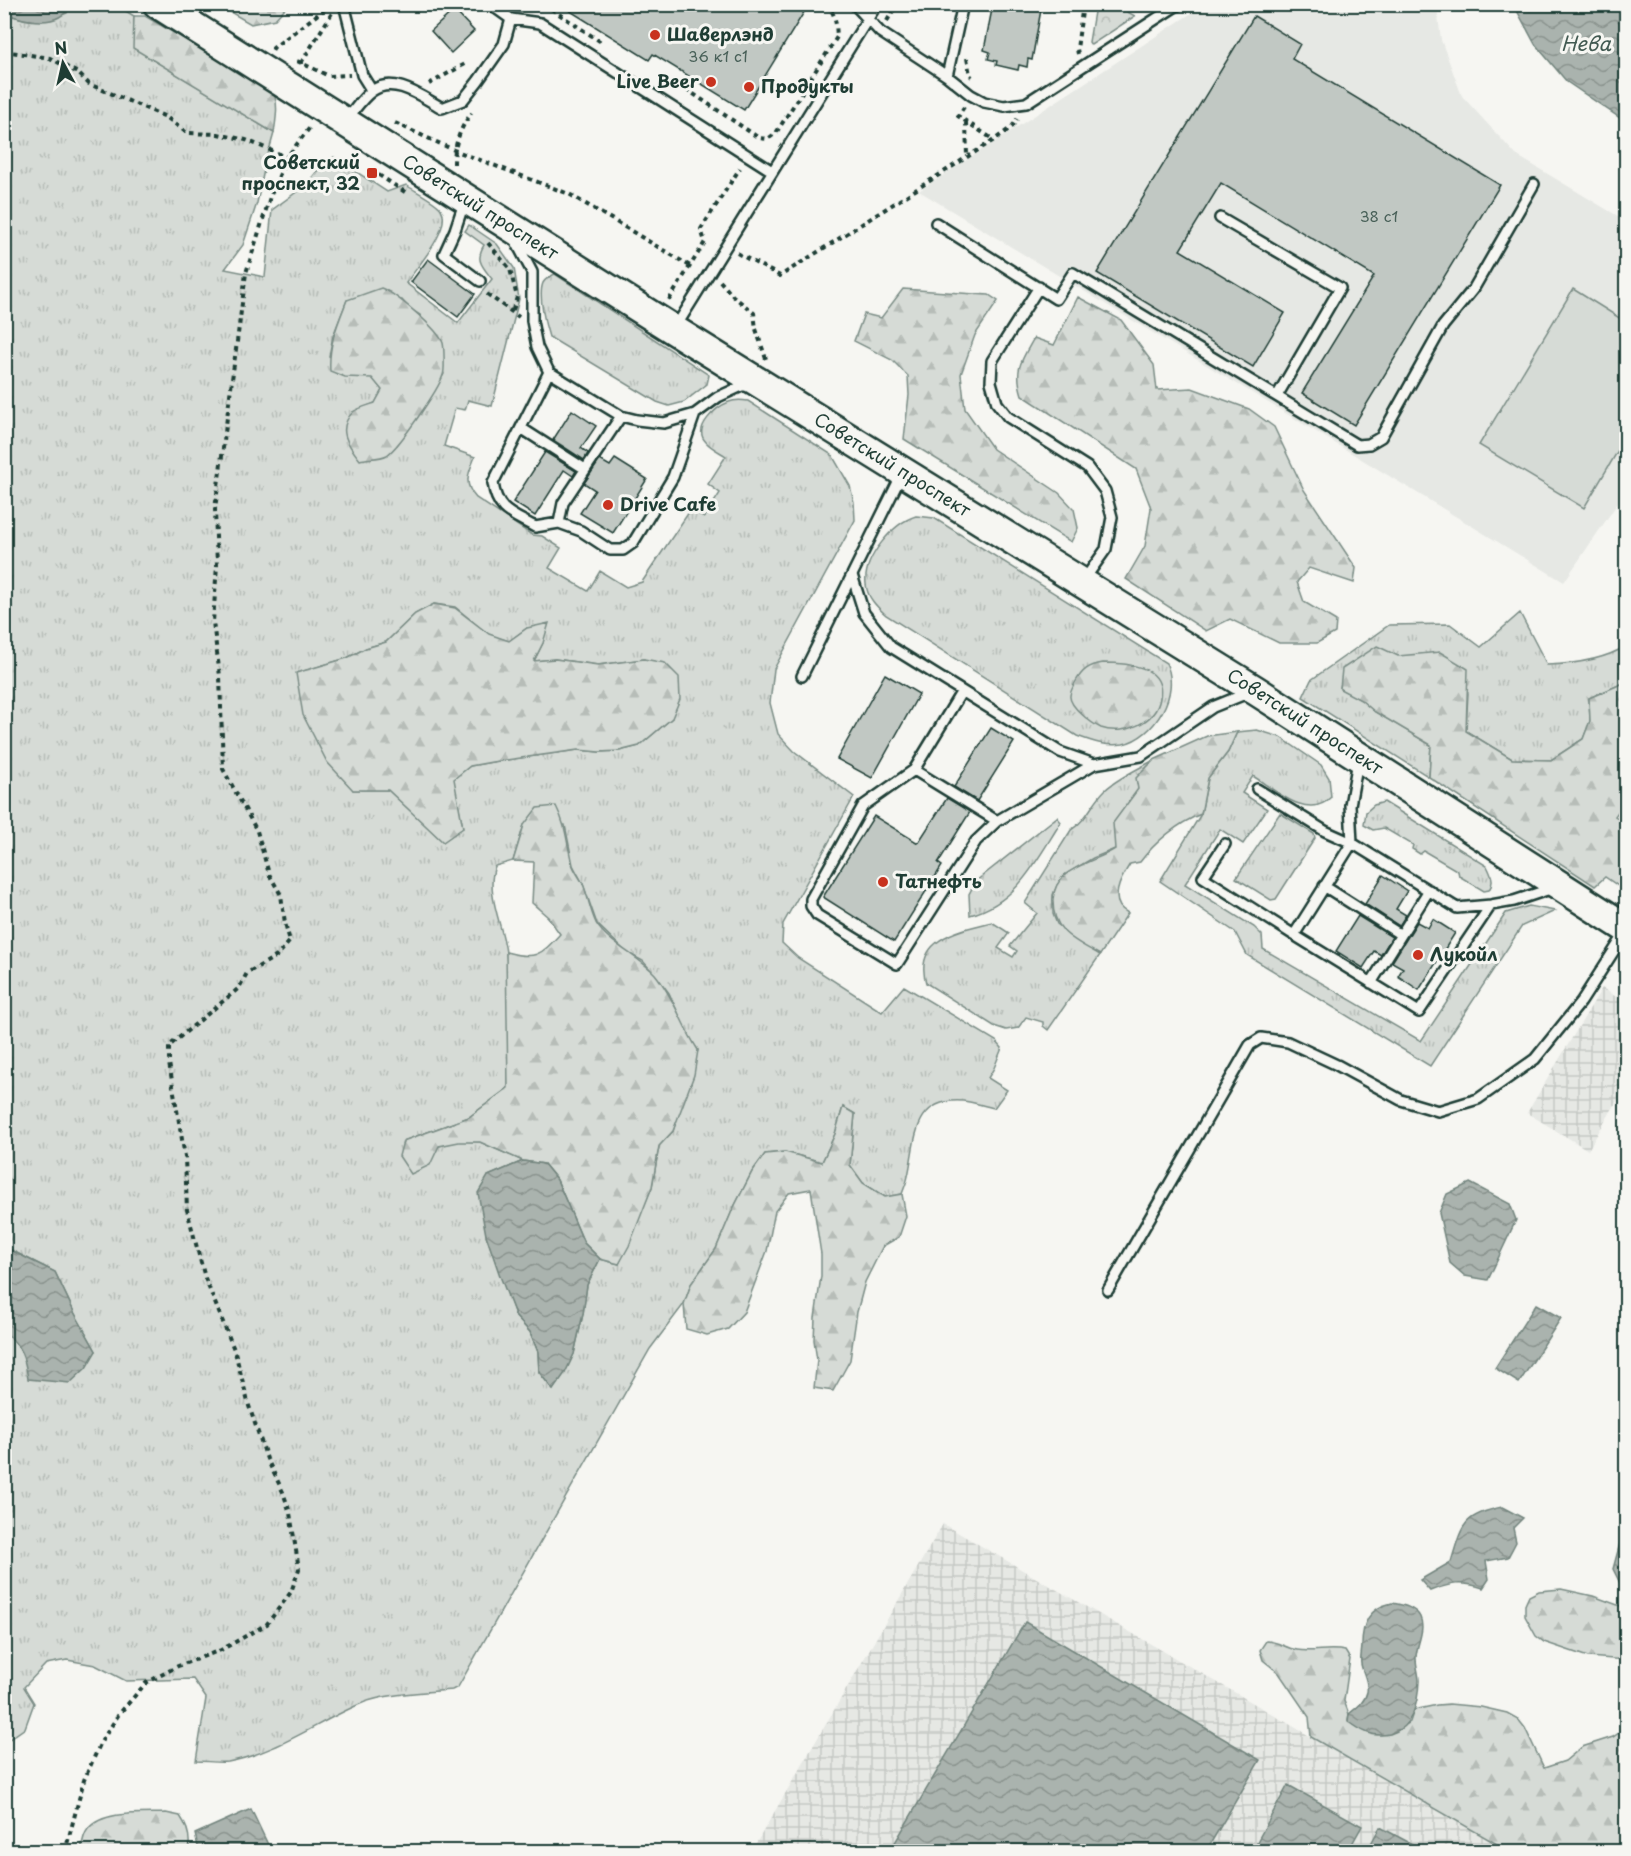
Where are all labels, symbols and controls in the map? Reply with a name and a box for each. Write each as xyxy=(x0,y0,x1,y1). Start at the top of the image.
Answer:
place label: Шаверлэнд xyxy=(667,20,774,47)
marker: Шаверлэнд xyxy=(648,28,662,42)
water label: Нева xyxy=(1561,28,1612,58)
north arrow xyxy=(33,33,93,93)
text: N xyxy=(53,34,69,60)
house number: 36 к1 c1 xyxy=(688,44,748,67)
place label: Live Beer xyxy=(616,67,700,94)
place label: Продукты xyxy=(761,72,854,99)
marker: Live Beer xyxy=(704,75,718,89)
marker: Продукты xyxy=(742,80,756,94)
street label: Советский проспект xyxy=(398,147,564,266)
place label: Советский проспект, 32 xyxy=(242,148,360,196)
marker: Советский проспект, 32 xyxy=(365,166,379,180)
house number: 38 с1 xyxy=(1360,204,1398,227)
street label: Советский проспект xyxy=(809,405,977,523)
place label: Drive Cafe xyxy=(620,490,716,517)
marker: Drive Cafe xyxy=(601,498,615,512)
street label: Советский проспект xyxy=(1222,661,1389,781)
place label: Татнефть xyxy=(895,867,982,894)
marker: Татнефть xyxy=(876,875,890,889)
place label: Лукойл xyxy=(1430,940,1498,967)
marker: Лукойл xyxy=(1411,948,1425,962)

